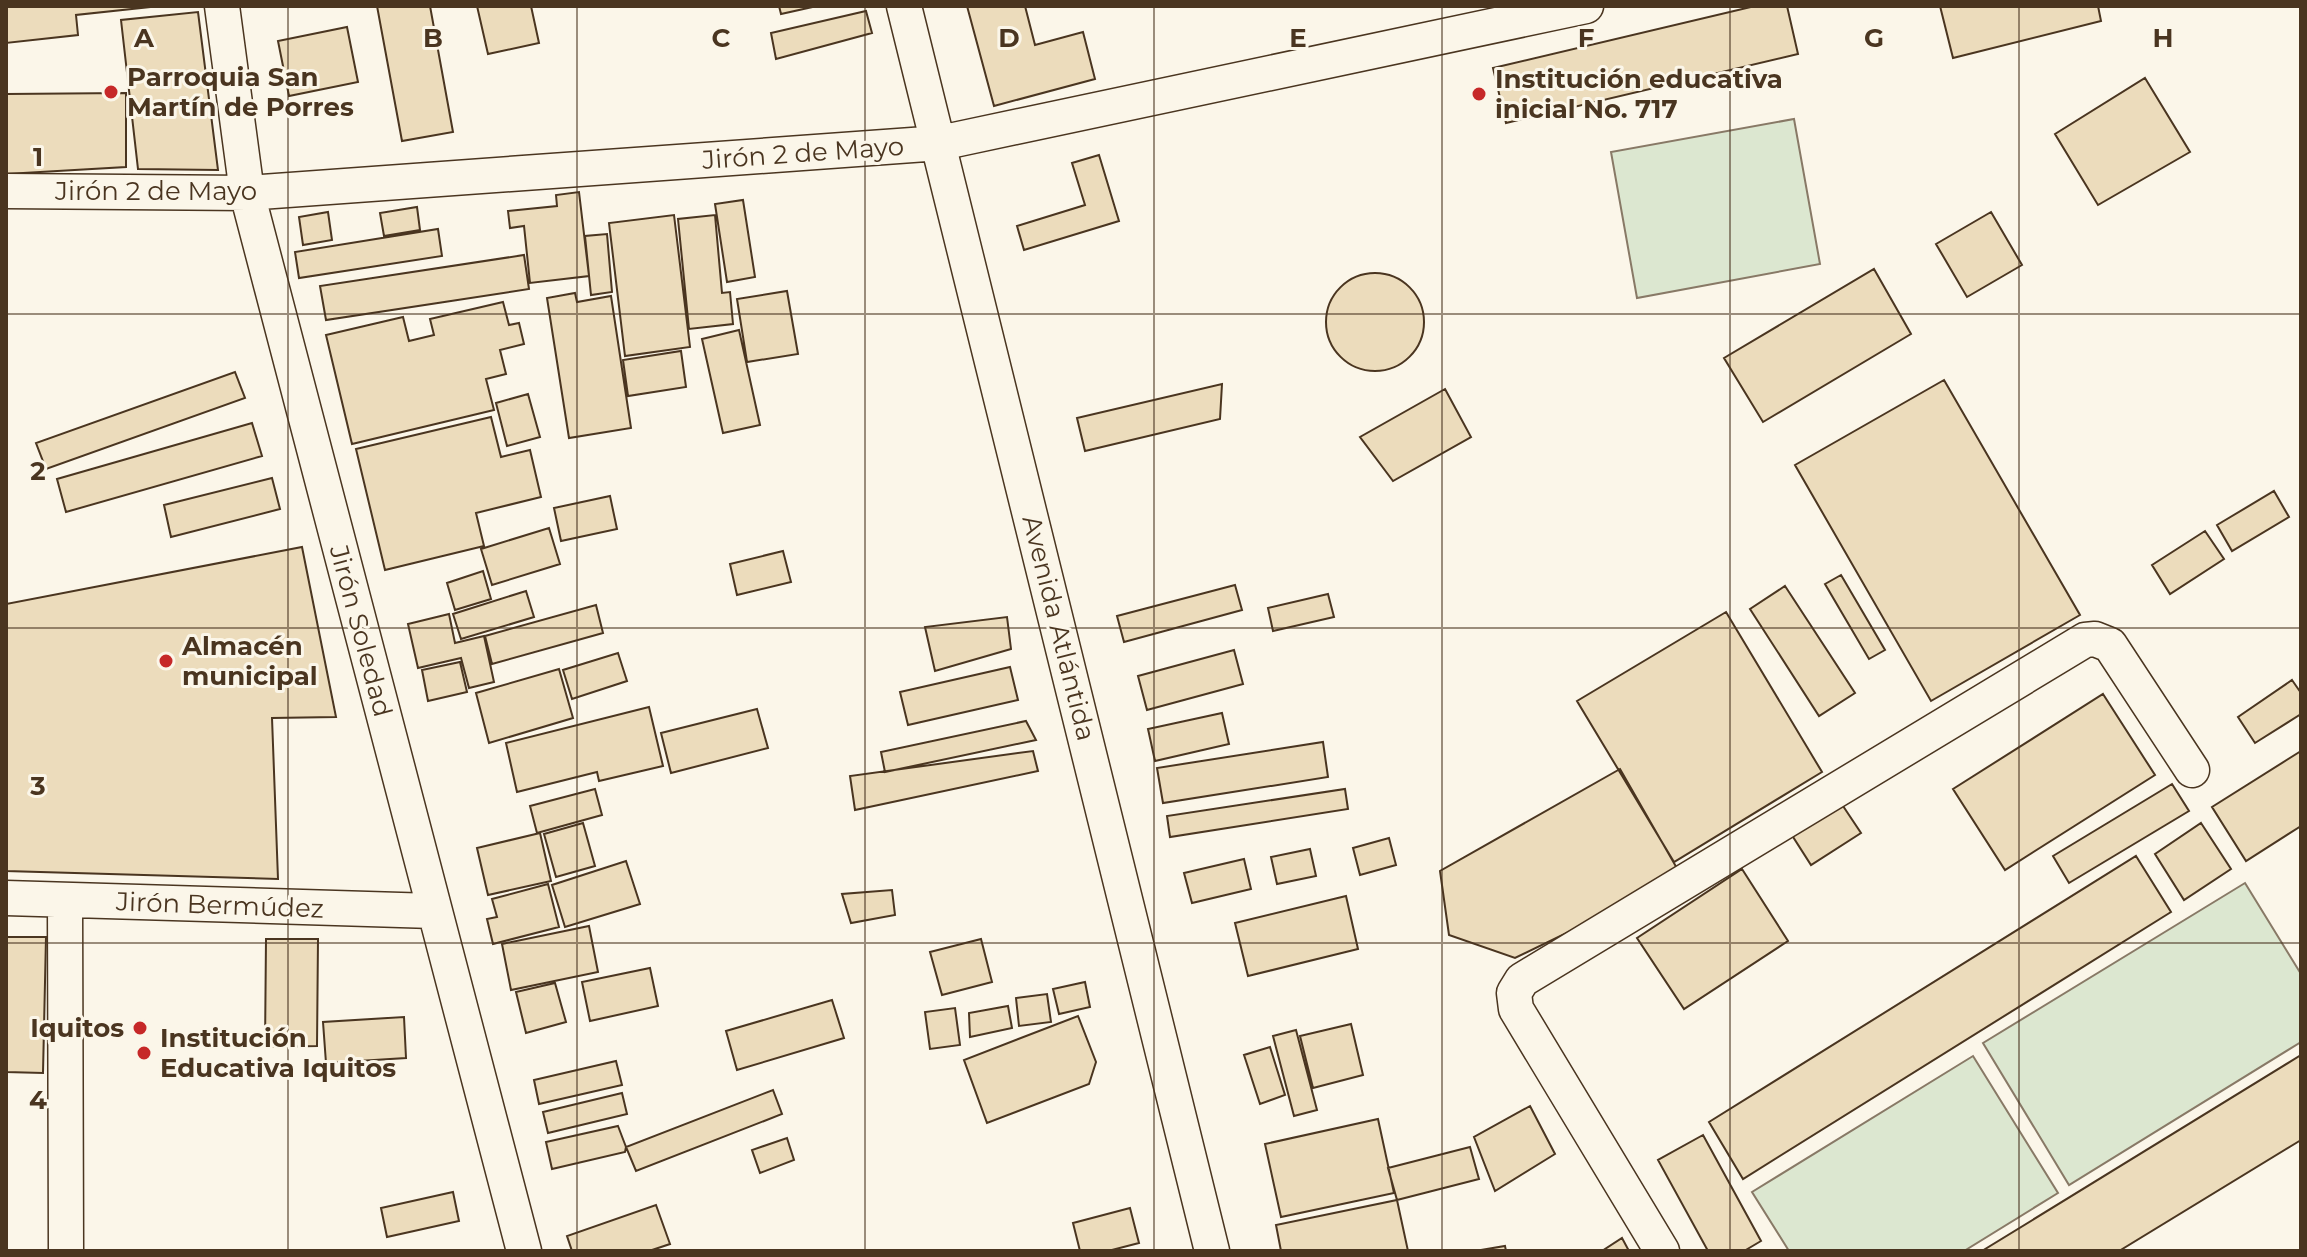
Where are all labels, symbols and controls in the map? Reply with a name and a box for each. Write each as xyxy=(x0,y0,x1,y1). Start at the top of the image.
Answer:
text: A xyxy=(133,22,155,54)
text: B xyxy=(423,22,443,54)
text: C xyxy=(712,22,731,54)
text: D xyxy=(998,22,1020,54)
text: E xyxy=(1289,22,1307,54)
text: F xyxy=(1578,22,1594,54)
text: G xyxy=(1864,22,1884,54)
text: H xyxy=(2152,22,2174,54)
place label: Parroquia San Martín de Porres xyxy=(127,61,354,123)
place label: Institución educativa inicial No. 717 xyxy=(1495,63,1783,125)
marker: Parroquia San Martín de Porres xyxy=(102,83,120,101)
marker: Institución educativa inicial No. 717 xyxy=(1470,85,1488,103)
street label: Jirón 2 de Mayo xyxy=(700,130,905,176)
text: 1 xyxy=(33,141,43,173)
street label: Jirón 2 de Mayo xyxy=(54,175,257,207)
text: 2 xyxy=(30,455,46,487)
street label: Avenida Atlántida xyxy=(1016,512,1102,744)
street label: Jirón Soledad xyxy=(322,541,399,720)
place label: Almacén municipal xyxy=(181,630,318,692)
marker: Almacén municipal xyxy=(157,652,175,670)
text: 3 xyxy=(29,770,46,802)
street label: Jirón Bermúdez xyxy=(115,885,324,925)
place label: Iquitos xyxy=(30,1012,124,1044)
marker: Iquitos xyxy=(131,1019,149,1037)
place label: Institución Educativa Iquitos xyxy=(160,1022,396,1084)
marker: Institución Educativa Iquitos xyxy=(135,1044,153,1062)
text: 4 xyxy=(29,1084,47,1116)

